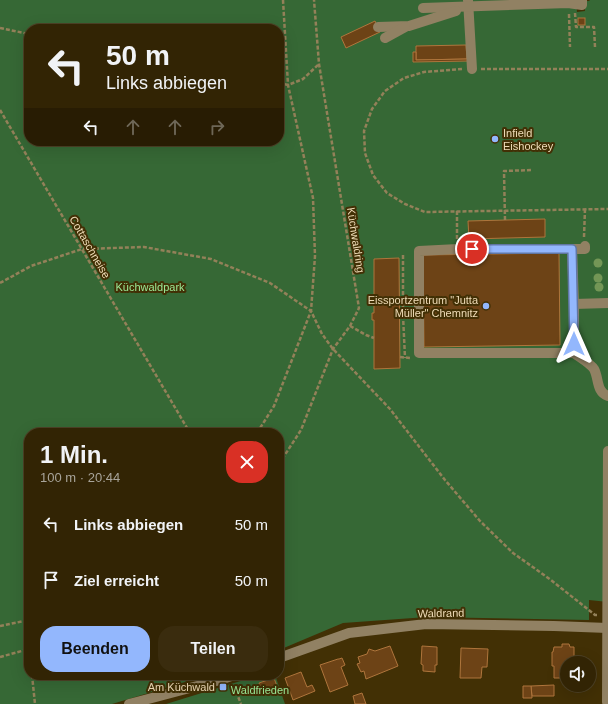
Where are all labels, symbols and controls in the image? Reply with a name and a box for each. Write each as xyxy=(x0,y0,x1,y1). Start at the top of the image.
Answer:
icon: left xyxy=(40,40,92,92)
text: 50 m xyxy=(106,40,170,71)
text: Links abbiegen xyxy=(106,73,227,93)
icon: left xyxy=(80,116,102,138)
icon: ahead xyxy=(122,116,144,138)
icon: ahead xyxy=(164,116,186,138)
icon: right xyxy=(206,116,228,138)
place label: Infield Eishockey xyxy=(503,127,554,152)
marker: Infield Eishockey xyxy=(490,134,500,144)
street label: Küchwaldring xyxy=(345,206,367,274)
street label: Cottaschneise xyxy=(67,214,113,280)
pin xyxy=(455,232,489,266)
icon: arrive xyxy=(461,238,483,260)
park label: Küchwaldpark xyxy=(115,281,185,293)
place label: Eissportzentrum "Jutta Müller" Chemnitz xyxy=(368,294,479,319)
marker: Eissportzentrum "Jutta Müller" Chemnitz xyxy=(481,301,491,311)
position arrow xyxy=(553,323,595,365)
text: 1 Min. xyxy=(40,441,108,468)
button: close xyxy=(226,441,268,483)
text: 100 m · 20:44 xyxy=(40,470,120,485)
icon: left xyxy=(40,513,62,535)
text: Links abbiegen xyxy=(74,516,183,533)
text: 50 m xyxy=(235,516,268,533)
icon: arrive xyxy=(40,569,62,591)
text: Ziel erreicht xyxy=(74,572,159,589)
text: 50 m xyxy=(235,572,268,589)
street label: Waldrand xyxy=(418,607,464,619)
button: Beenden xyxy=(40,626,150,672)
button: Teilen xyxy=(158,626,268,672)
map controls xyxy=(560,656,596,692)
button: sound xyxy=(560,656,596,692)
place label: Am Küchwald xyxy=(148,681,215,693)
marker: Am Küchwald xyxy=(218,682,228,692)
park label: Waldfrieden xyxy=(231,684,289,696)

